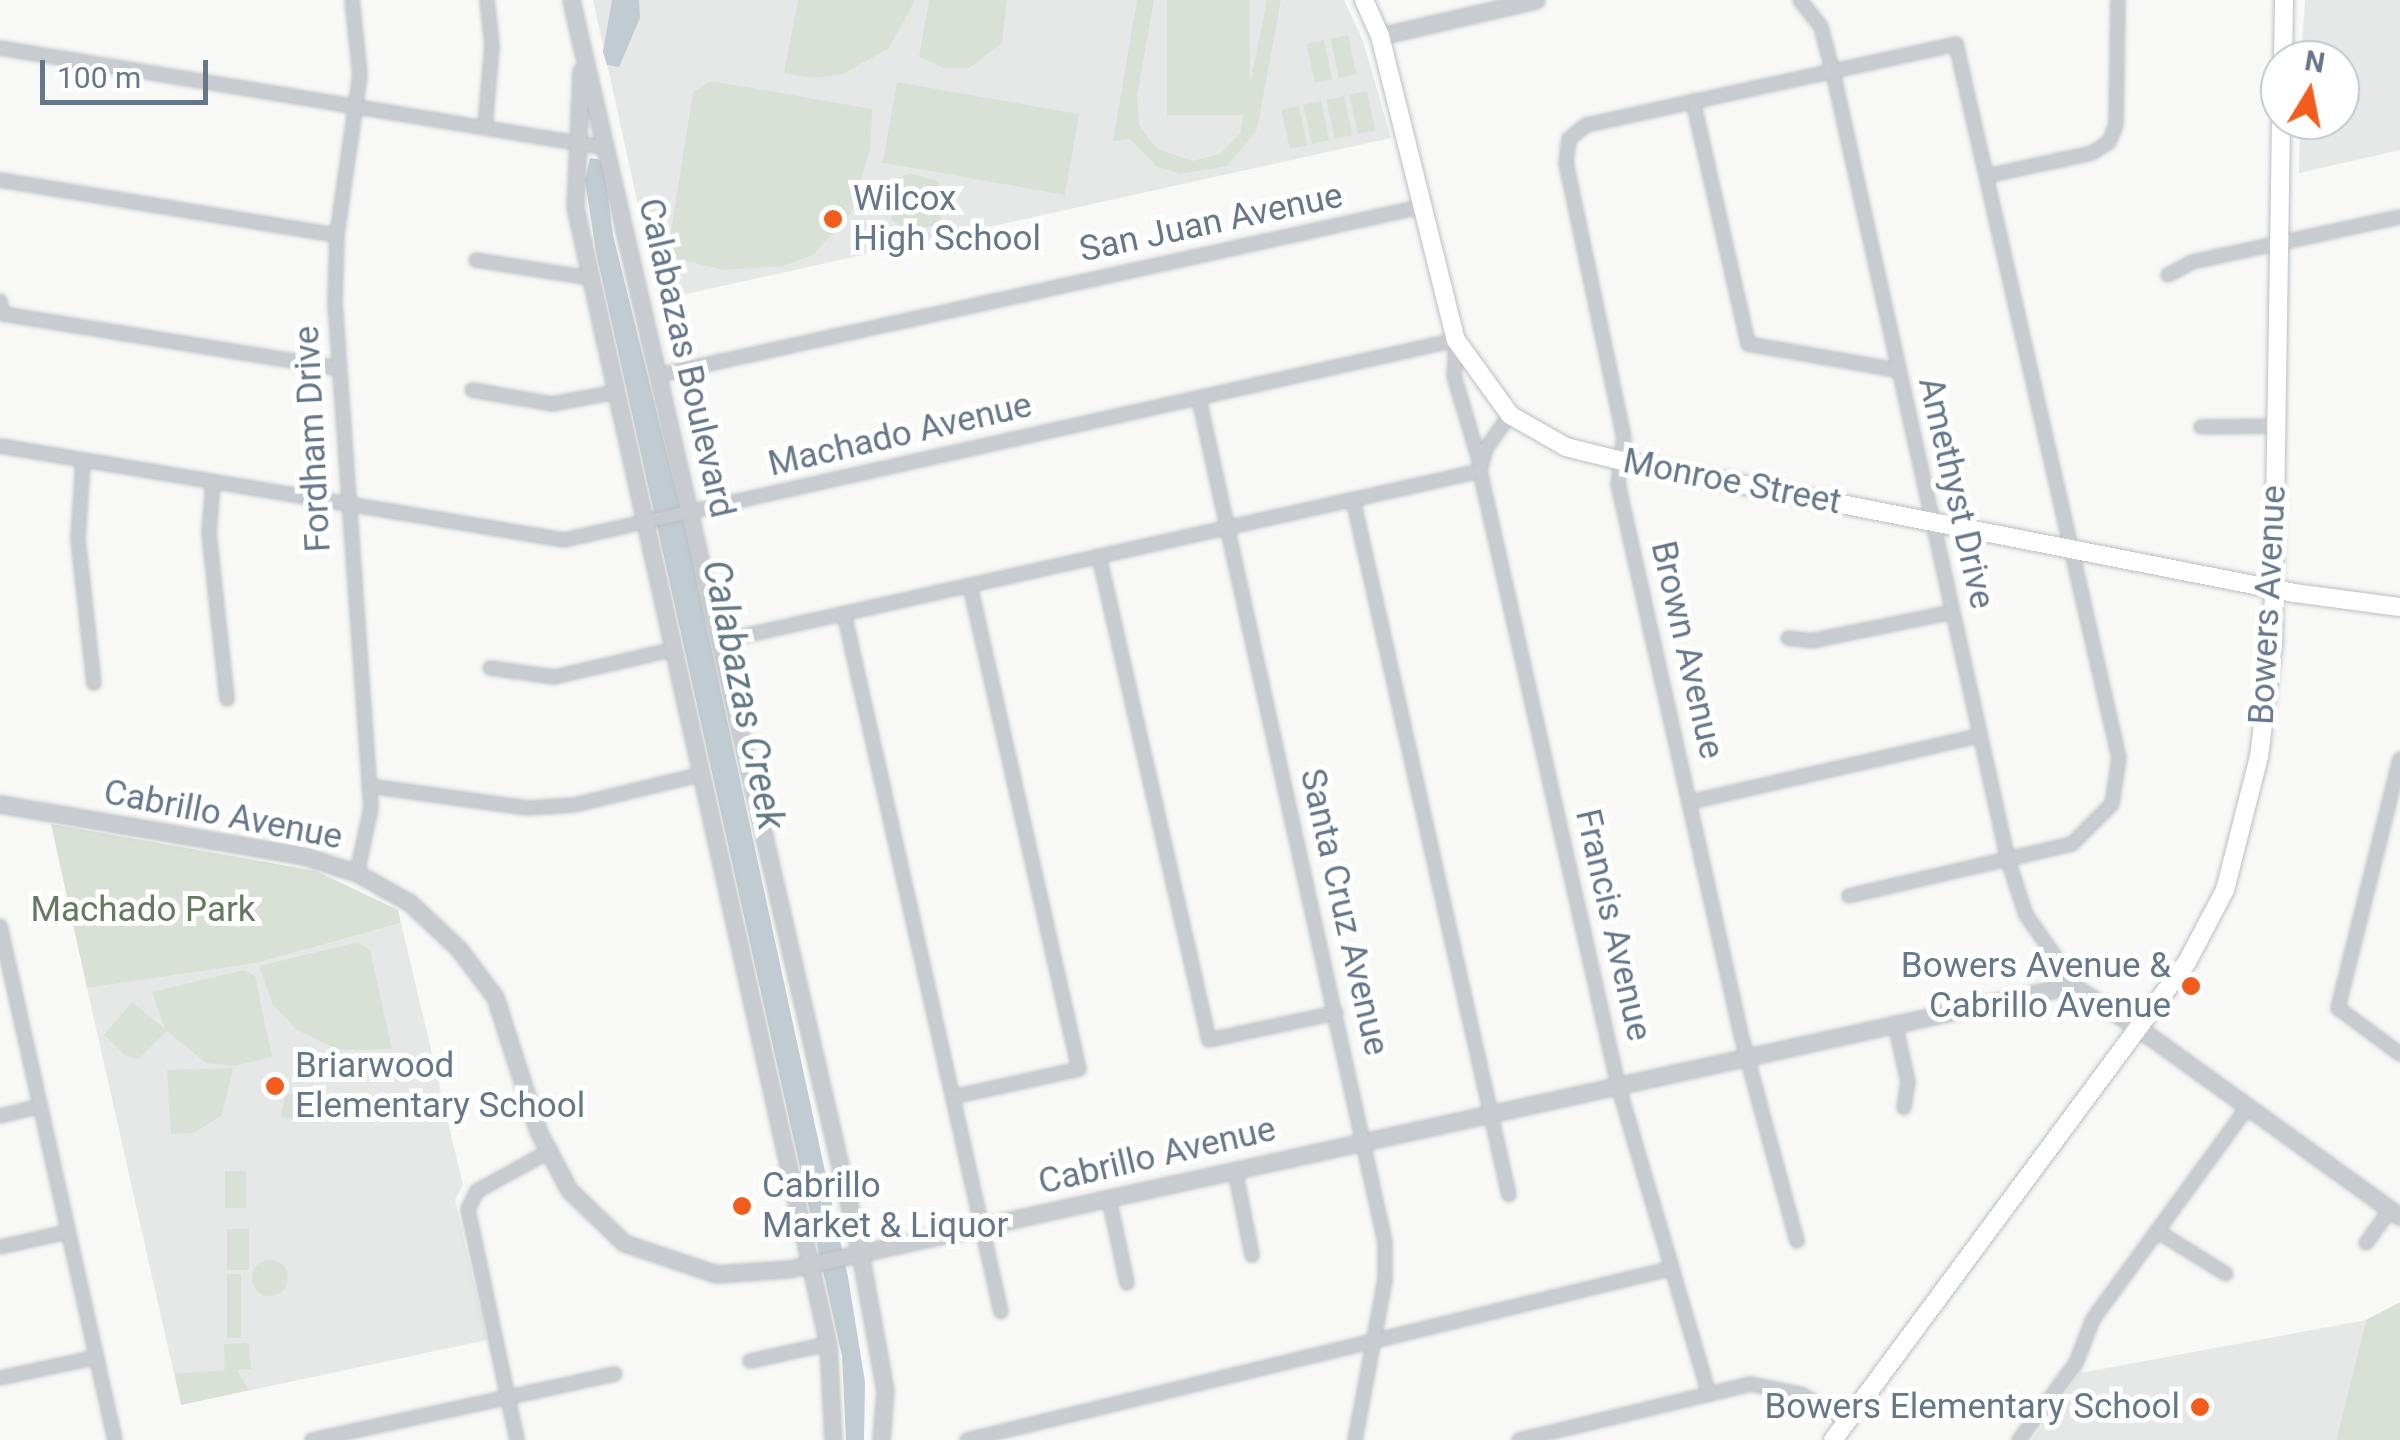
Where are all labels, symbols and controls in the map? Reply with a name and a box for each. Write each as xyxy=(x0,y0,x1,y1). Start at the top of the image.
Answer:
scale bar xyxy=(45,40,212,102)
north arrow xyxy=(2260,40,2360,140)
text: N xyxy=(2302,44,2328,80)
text: 100 m xyxy=(57,60,141,95)
street label: San Juan Avenue xyxy=(1076,175,1346,271)
place label: Wilcox High School xyxy=(853,178,1041,260)
street label: Calabazas Boulevard xyxy=(629,194,743,522)
marker: Wilcox High School xyxy=(822,208,844,230)
street label: Fordham Drive xyxy=(286,325,340,553)
street label: Amethyst Drive xyxy=(1909,373,2003,613)
street label: Machado Avenue xyxy=(764,384,1036,486)
street label: Monroe Street xyxy=(1620,440,1844,524)
street label: Bowers Avenue xyxy=(2241,484,2295,726)
street label: Brown Avenue xyxy=(1642,537,1732,763)
water label: Calabazas Creek xyxy=(692,556,794,834)
street label: Santa Cruz Avenue xyxy=(1291,765,1397,1059)
street label: Cabrillo Avenue xyxy=(100,771,346,859)
street label: Francis Avenue xyxy=(1566,805,1660,1045)
park label: Machado Park xyxy=(30,889,256,931)
place label: Bowers Avenue & Cabrillo Avenue xyxy=(1901,945,2171,1027)
marker: Bowers Avenue & Cabrillo Avenue xyxy=(2180,975,2202,997)
place label: Briarwood Elementary School xyxy=(295,1045,585,1127)
marker: Briarwood Elementary School xyxy=(264,1075,286,1097)
street label: Cabrillo Avenue xyxy=(1034,1108,1280,1204)
place label: Cabrillo Market & Liquor xyxy=(762,1165,1008,1247)
marker: Cabrillo Market & Liquor xyxy=(731,1195,753,1217)
place label: Bowers Elementary School xyxy=(1765,1386,2180,1428)
marker: Bowers Elementary School xyxy=(2189,1396,2211,1418)

